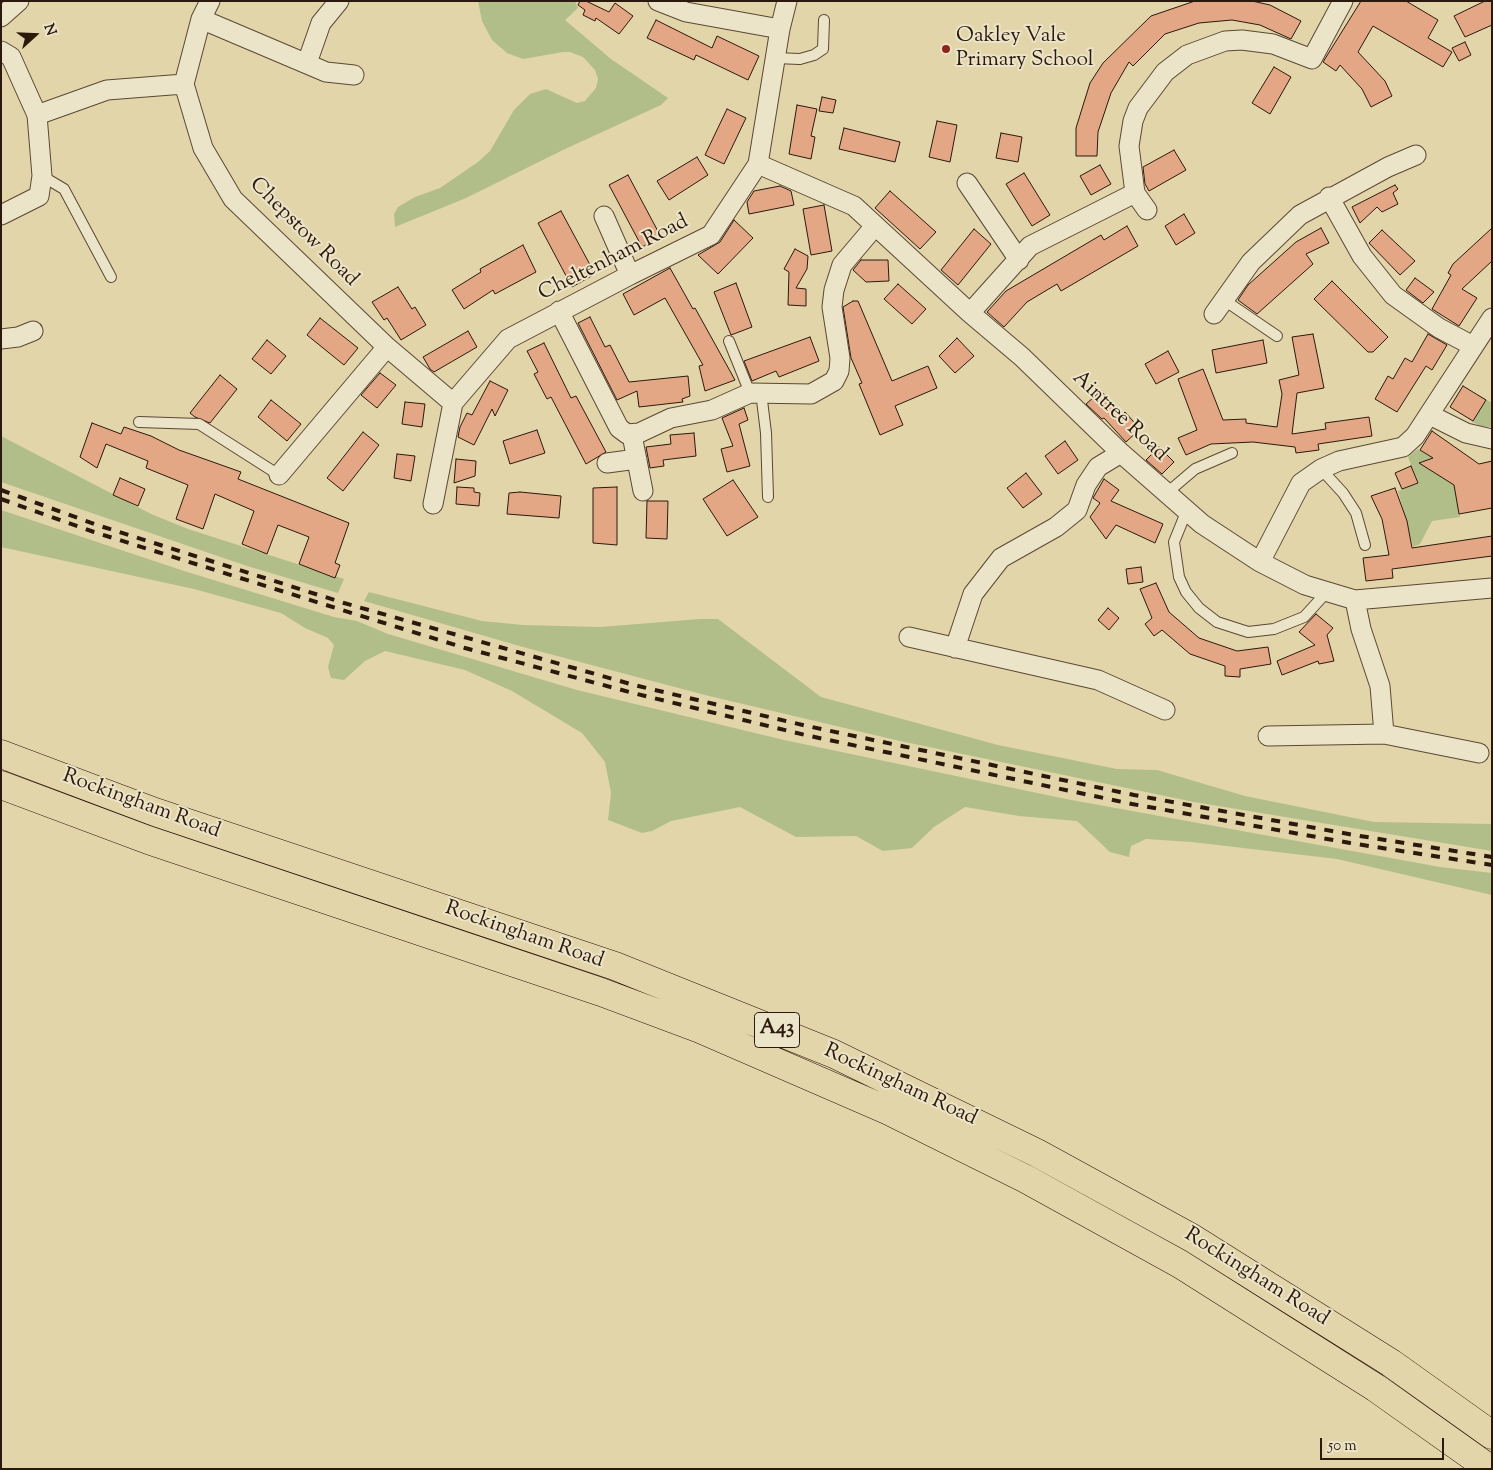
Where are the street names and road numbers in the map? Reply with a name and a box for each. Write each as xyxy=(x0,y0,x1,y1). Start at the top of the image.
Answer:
street label: Chepstow Road xyxy=(243,173,363,293)
street label: Cheltenham Road xyxy=(535,210,693,308)
street label: Aintree Road xyxy=(1066,366,1172,468)
street label: Rockingham Road xyxy=(59,765,223,845)
street label: Rockingham Road xyxy=(441,897,607,975)
road number: A43 xyxy=(754,1012,800,1048)
street label: Rockingham Road xyxy=(819,1039,981,1133)
street label: Rockingham Road xyxy=(1179,1223,1333,1333)

